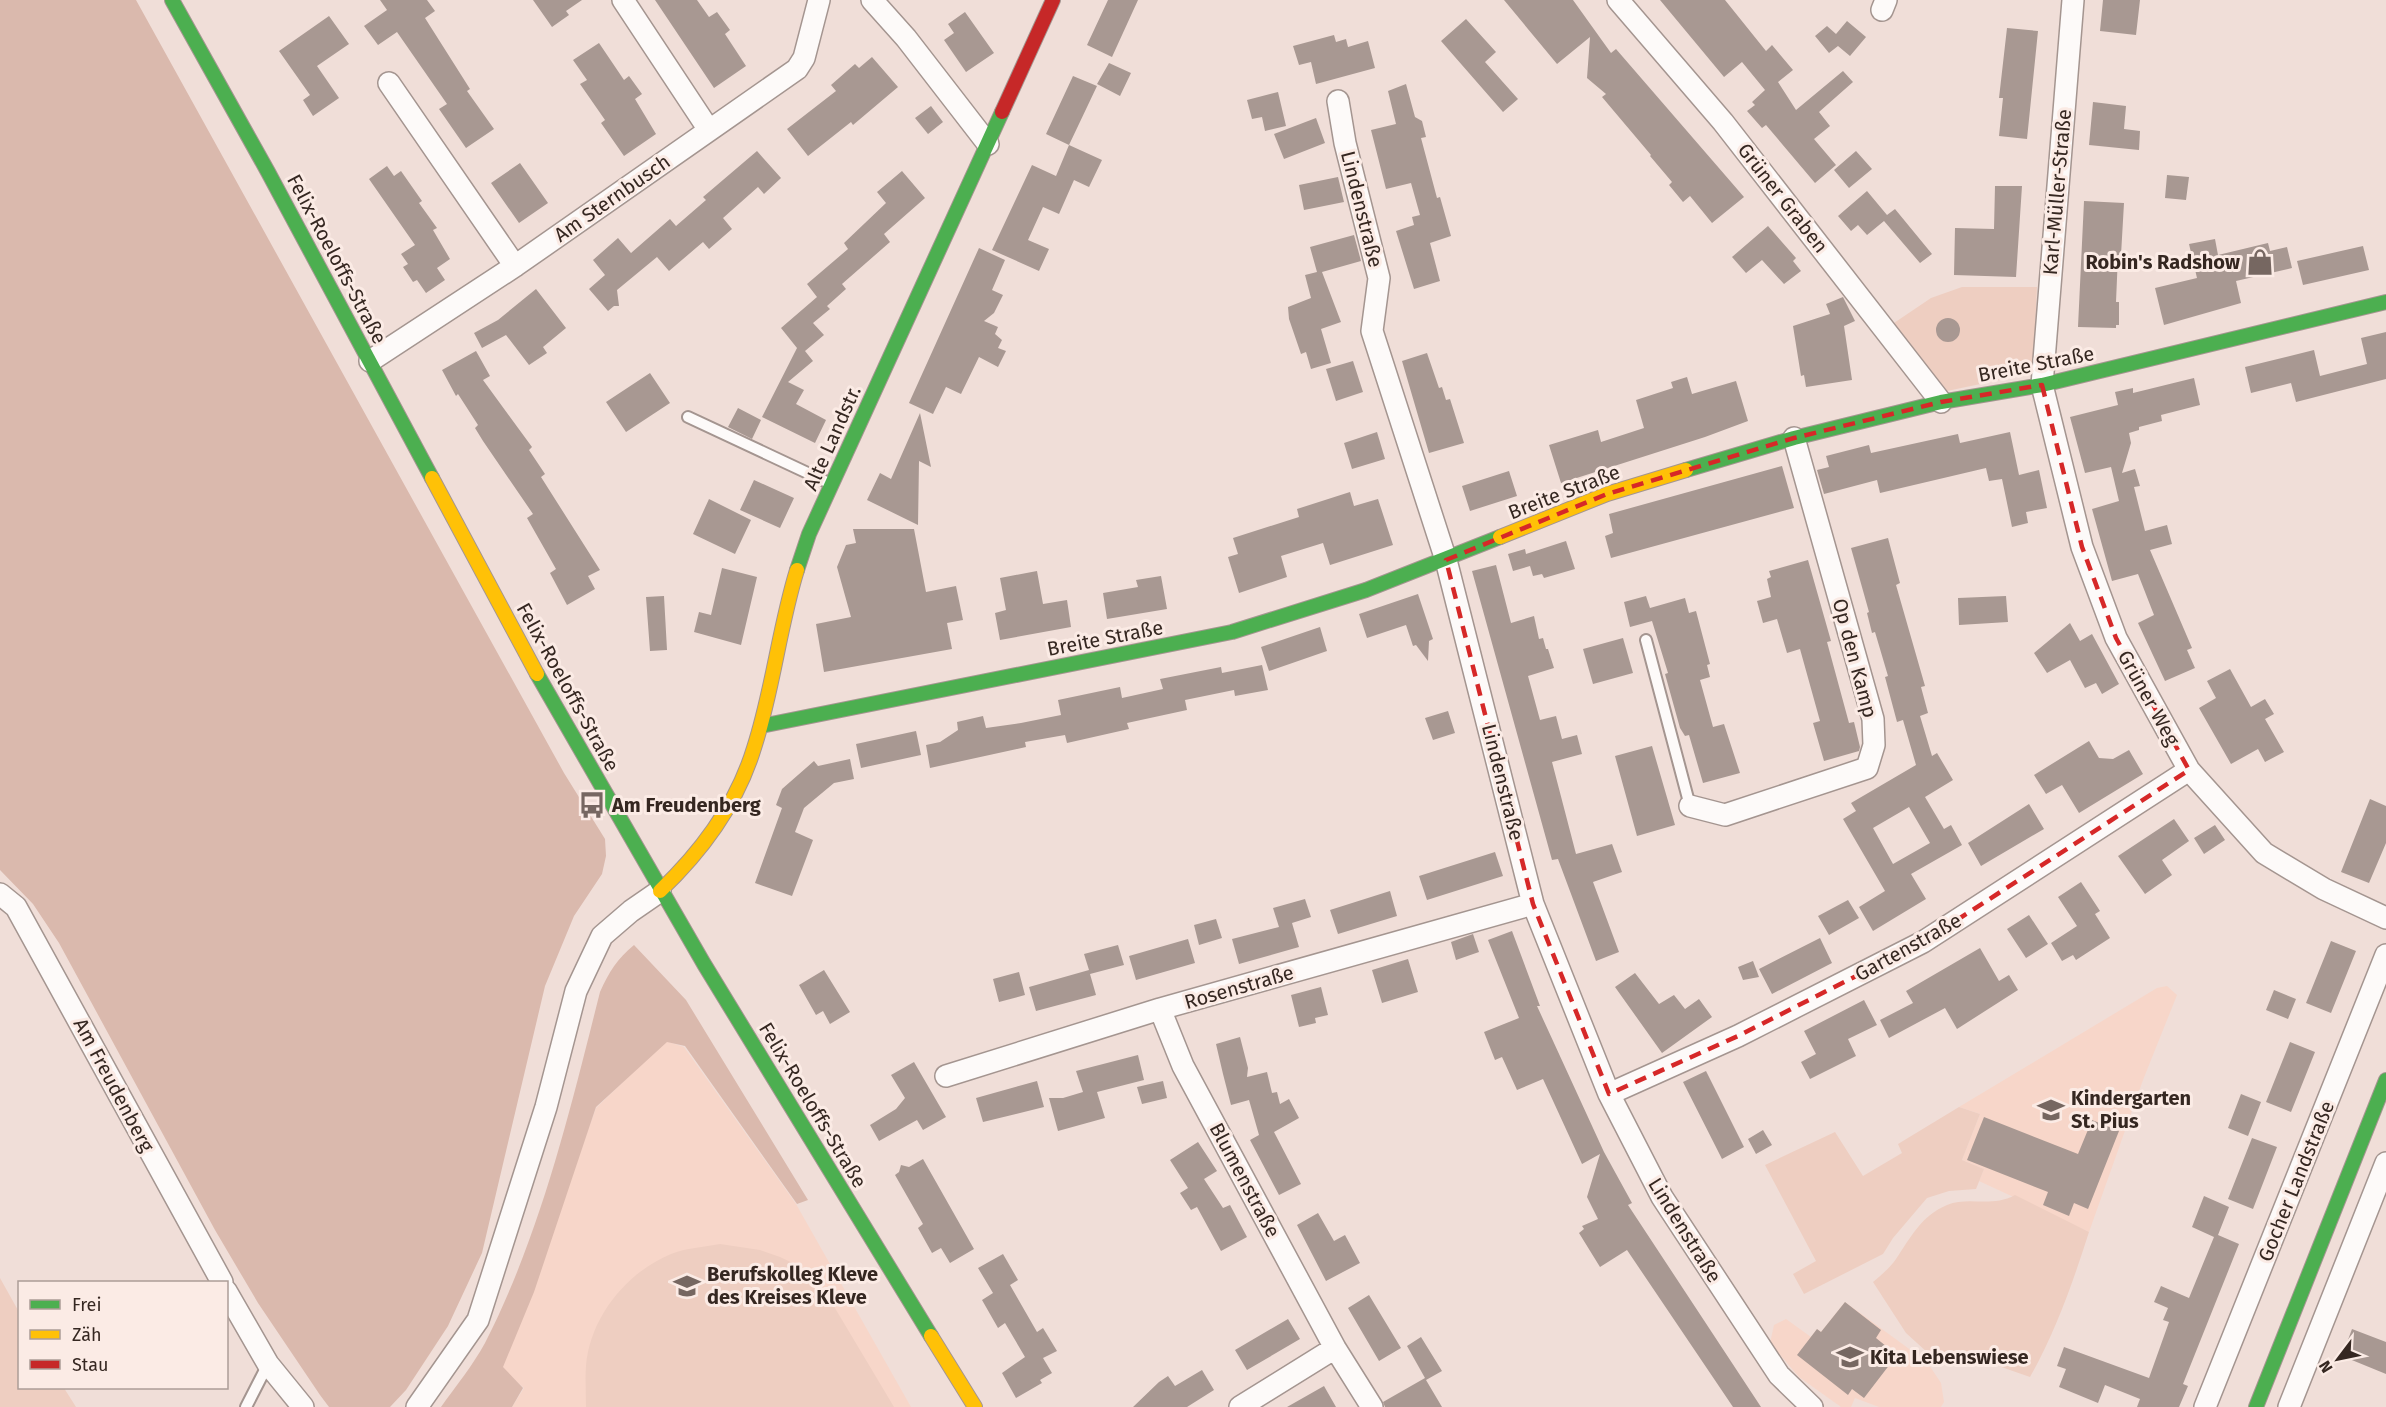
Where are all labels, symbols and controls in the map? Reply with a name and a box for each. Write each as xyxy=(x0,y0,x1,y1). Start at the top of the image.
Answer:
street label: Karl-Müller-Straße xyxy=(2038,108,2076,276)
street label: Grüner Graben xyxy=(1733,138,1833,258)
street label: Lindenstraße xyxy=(1336,148,1388,270)
street label: Am Sternbusch xyxy=(549,149,675,247)
street label: Felix-Roeloffs-Straße xyxy=(282,170,392,348)
shop icon: Robin's Radshow xyxy=(2245,247,2275,277)
place label: Robin's Radshow xyxy=(2085,250,2240,274)
street label: Breite Straße xyxy=(1976,341,2096,387)
street label: Alte Landstr. xyxy=(798,382,866,494)
street label: Breite Straße xyxy=(1505,460,1623,524)
street label: Op den Kamp xyxy=(1828,596,1882,720)
street label: Felix-Roeloffs-Straße xyxy=(512,599,624,775)
street label: Breite Straße xyxy=(1045,615,1165,661)
street label: Grüner Weg xyxy=(2113,646,2185,750)
street label: Lindenstraße xyxy=(1477,721,1529,843)
bus stop icon: Am Freudenberg xyxy=(577,790,607,820)
place label: Am Freudenberg xyxy=(611,793,762,817)
street label: Gartenstraße xyxy=(1851,908,1965,986)
street label: Rosenstraße xyxy=(1182,960,1296,1014)
street label: Am Freudenberg xyxy=(69,1014,160,1156)
street label: Felix-Roeloffs-Straße xyxy=(754,1018,872,1192)
place label: Kindergarten St. Pius xyxy=(2071,1086,2191,1133)
school or university icon: Kindergarten St. Pius xyxy=(2036,1095,2066,1125)
street label: Gocher Landstraße xyxy=(2253,1097,2339,1265)
street label: Blumenstraße xyxy=(1205,1118,1285,1242)
street label: Lindenstraße xyxy=(1643,1173,1727,1287)
place label: Berufskolleg Kleve des Kreises Kleve xyxy=(707,1262,878,1309)
school or university icon: Berufskolleg Kleve des Kreises Kleve xyxy=(672,1271,702,1301)
legend xyxy=(18,1281,228,1389)
text: Frei xyxy=(72,1294,102,1316)
text: Zäh xyxy=(72,1324,101,1346)
north arrow xyxy=(2308,1329,2368,1389)
school or university icon: Kita Lebenswiese xyxy=(1835,1342,1865,1372)
place label: Kita Lebenswiese xyxy=(1870,1345,2029,1369)
text: Stau xyxy=(72,1354,108,1376)
text: N xyxy=(2315,1357,2337,1376)

